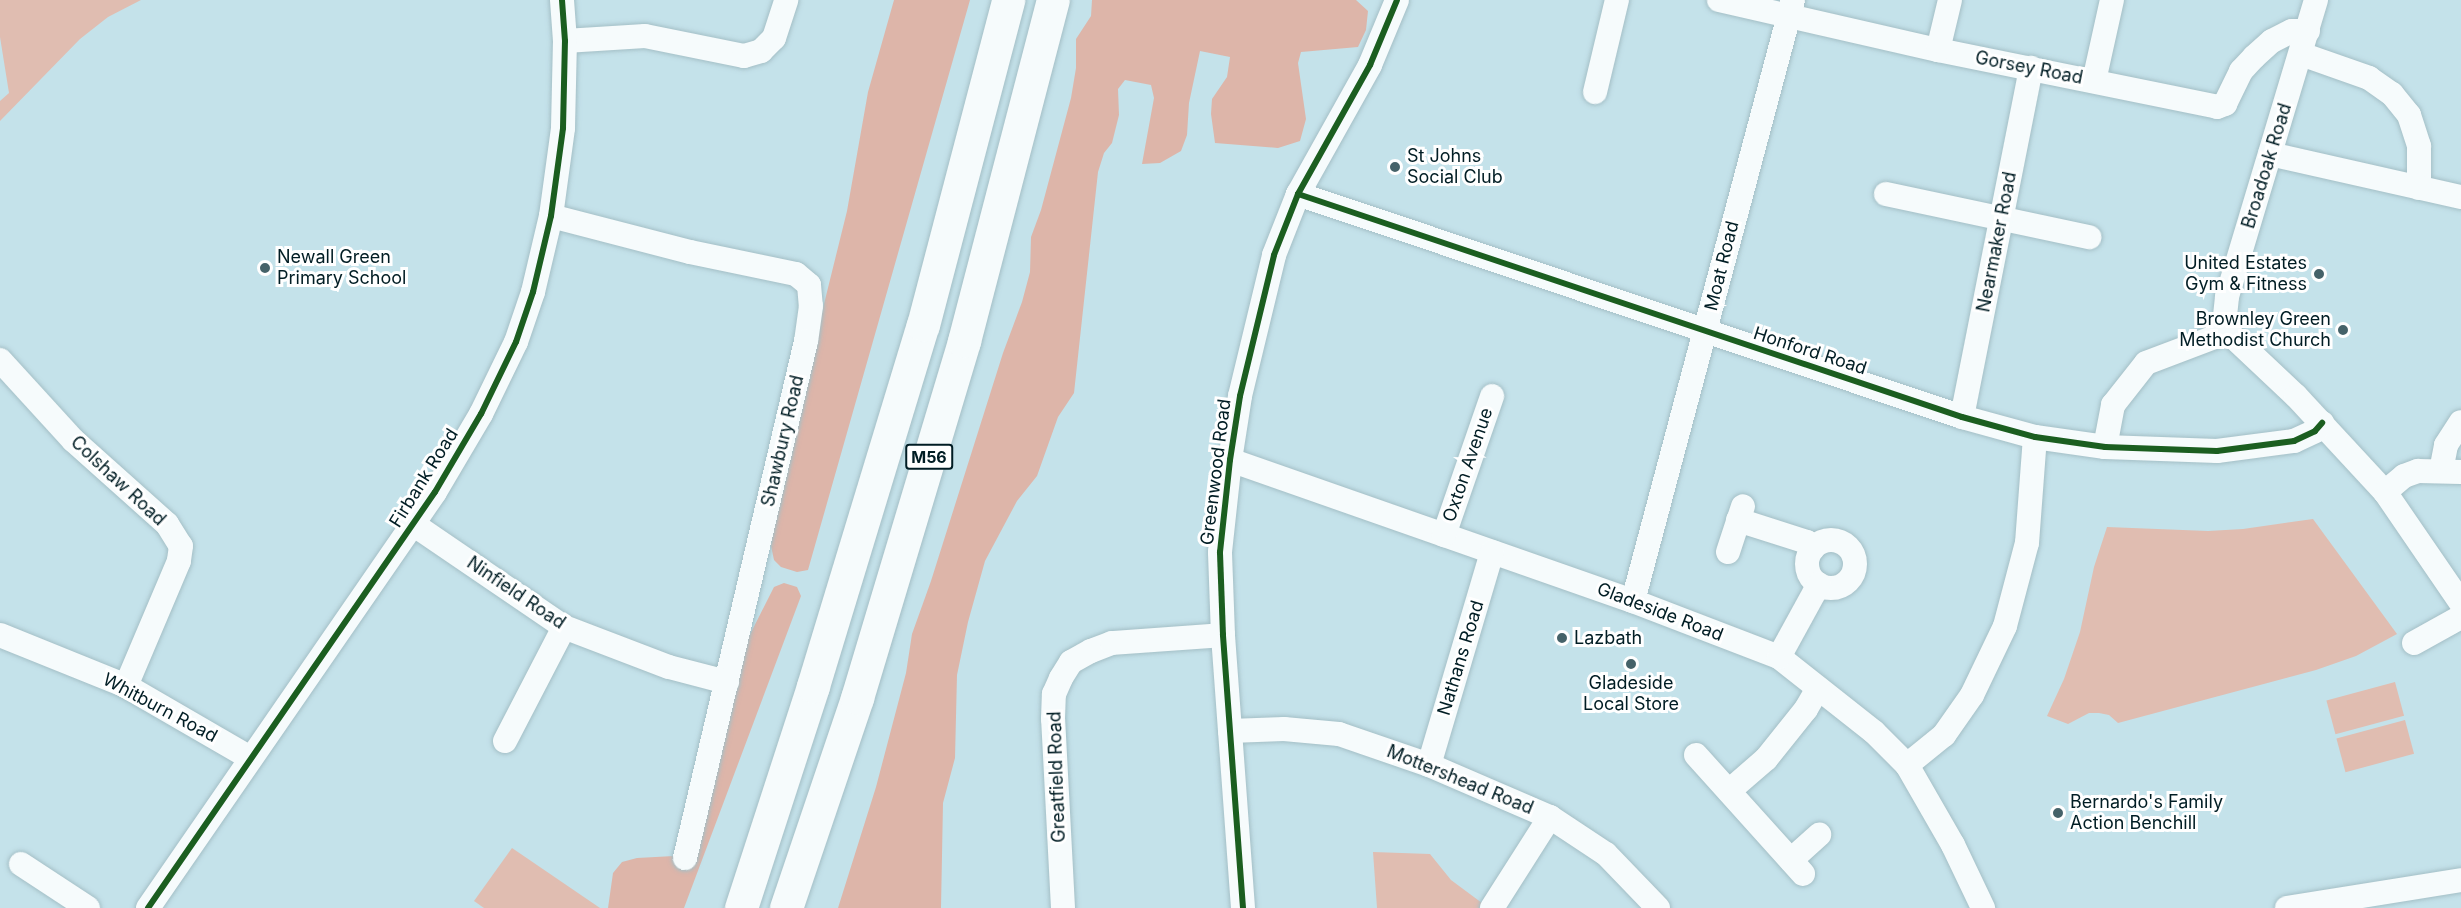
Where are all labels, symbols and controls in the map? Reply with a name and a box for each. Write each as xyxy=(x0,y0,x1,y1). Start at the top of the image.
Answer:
street label: Gorsey Road xyxy=(1973,47,2085,89)
street label: Broadoak Road xyxy=(2238,101,2296,231)
place label: St Johns Social Club xyxy=(1407,146,1503,188)
marker: St Johns Social Club xyxy=(1388,160,1402,174)
street label: Nearmaker Road xyxy=(1973,170,2021,314)
street label: Moat Road xyxy=(1700,219,1744,313)
place label: Newall Green Primary School xyxy=(277,247,406,290)
place label: United Estates Gym & Fitness xyxy=(2184,253,2307,296)
marker: Newall Green Primary School xyxy=(258,261,272,275)
marker: United Estates Gym & Fitness xyxy=(2312,267,2326,281)
place label: Brownley Green Methodist Church xyxy=(2179,309,2331,352)
street label: Honford Road xyxy=(1751,323,1869,379)
marker: Brownley Green Methodist Church xyxy=(2336,323,2350,337)
street label: Shawbury Road xyxy=(757,373,809,509)
street label: Greenwood Road xyxy=(1196,398,1236,546)
street label: Oxton Avenue xyxy=(1438,405,1498,525)
street label: Firbank Road xyxy=(385,425,463,531)
street label: Colshaw Road xyxy=(66,432,170,530)
road number: M56 xyxy=(905,444,953,470)
street label: Ninfield Road xyxy=(463,552,569,634)
street label: Gladeside Road xyxy=(1594,578,1726,646)
street label: Nathans Road xyxy=(1433,598,1489,718)
place label: Lazbath xyxy=(1574,627,1642,649)
marker: Lazbath xyxy=(1555,631,1569,645)
marker: Gladeside Local Store xyxy=(1624,657,1638,671)
street label: Whitburn Road xyxy=(99,669,221,747)
place label: Gladeside Local Store xyxy=(1583,673,1679,716)
street label: Greatfield Road xyxy=(1044,711,1070,843)
street label: Mottershead Road xyxy=(1384,741,1536,819)
place label: Bernardo's Family Action Benchill xyxy=(2070,792,2223,834)
marker: Bernardo's Family Action Benchill xyxy=(2051,806,2065,820)

